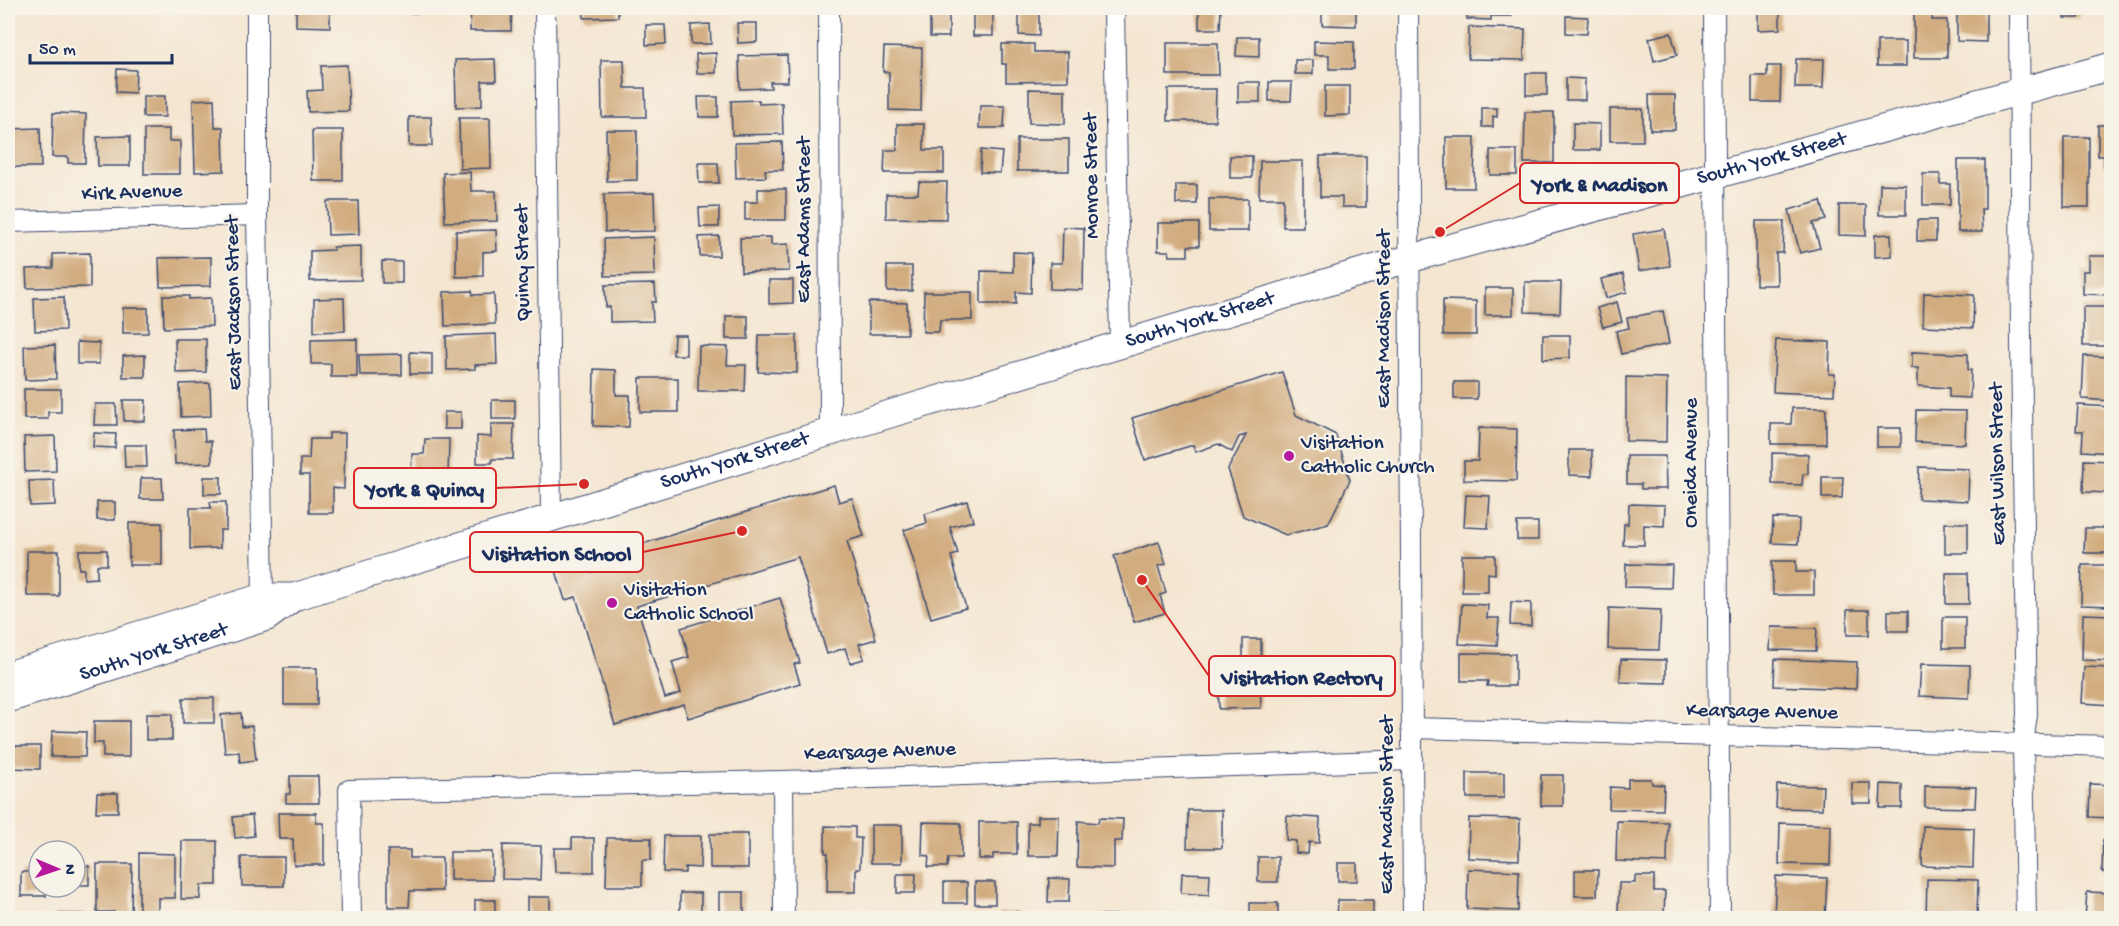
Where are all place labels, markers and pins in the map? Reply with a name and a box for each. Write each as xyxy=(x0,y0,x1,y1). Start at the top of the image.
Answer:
callout: York & Madison xyxy=(1520,163,1679,203)
place label: Visitation Catholic Church xyxy=(1300,432,1434,481)
marker: Visitation Catholic Church xyxy=(1282,449,1296,463)
callout: York & Quincy xyxy=(354,468,496,508)
callout: Visitation School xyxy=(470,532,643,572)
place label: Visitation Catholic School xyxy=(623,579,754,628)
marker: Visitation Catholic School xyxy=(605,596,619,610)
callout: Visitation Rectory xyxy=(1209,656,1395,696)

